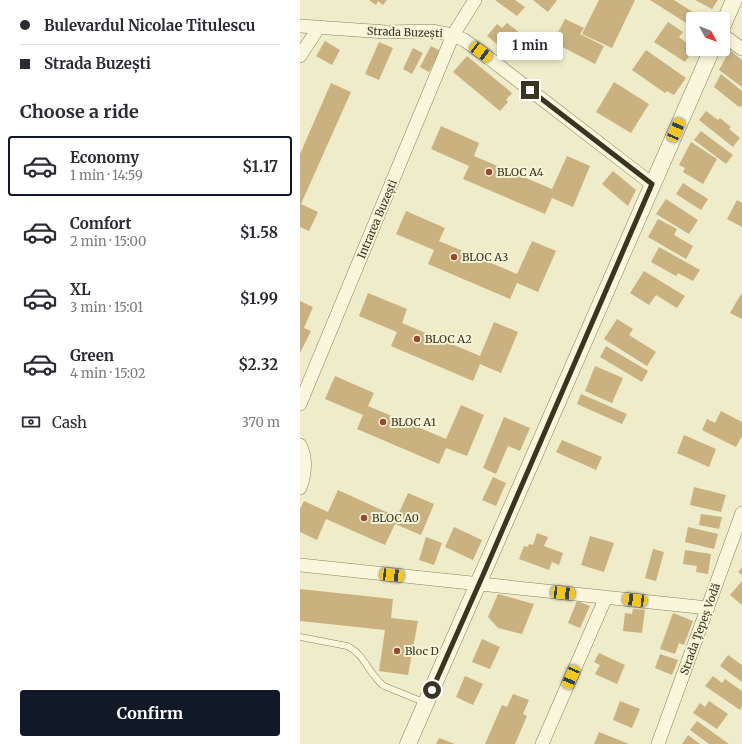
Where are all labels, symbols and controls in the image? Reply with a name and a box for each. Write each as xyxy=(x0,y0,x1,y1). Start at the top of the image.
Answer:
north arrow xyxy=(686,12,730,56)
map controls xyxy=(686,12,730,56)
text: Bulevardul Nicolae Titulescu xyxy=(44,16,255,35)
street label: Strada Buzești xyxy=(367,24,444,40)
callout: 1 min xyxy=(497,32,563,60)
text: 1 min xyxy=(512,37,548,54)
car xyxy=(468,40,494,64)
text: Strada Buzești xyxy=(44,54,151,73)
route end xyxy=(521,81,539,99)
text: Choose a ride xyxy=(20,100,139,123)
car xyxy=(666,117,686,143)
icon: car xyxy=(22,148,58,184)
text: Economy xyxy=(70,148,139,167)
text: $1.17 xyxy=(242,157,278,176)
place label: BLOC A4 xyxy=(497,165,544,179)
text: 1 min · 14:59 xyxy=(70,167,143,184)
marker: BLOC A4 xyxy=(484,167,494,177)
street label: Intrarea Buzești xyxy=(354,177,400,261)
icon: car xyxy=(22,214,58,250)
text: Comfort xyxy=(70,214,131,233)
text: $1.58 xyxy=(240,223,278,242)
text: 2 min · 15:00 xyxy=(70,233,146,250)
place label: BLOC A3 xyxy=(462,250,508,264)
marker: BLOC A3 xyxy=(449,252,459,262)
icon: car xyxy=(22,280,58,316)
text: XL xyxy=(70,280,91,299)
text: $1.99 xyxy=(240,289,278,308)
text: 3 min · 15:01 xyxy=(70,299,143,316)
place label: BLOC A2 xyxy=(425,332,472,346)
marker: BLOC A2 xyxy=(412,334,422,344)
icon: car xyxy=(22,346,58,382)
text: Green xyxy=(70,346,114,365)
text: $2.32 xyxy=(238,355,278,374)
text: 4 min · 15:02 xyxy=(70,365,146,382)
icon: cash xyxy=(20,411,42,433)
text: Cash xyxy=(52,413,87,432)
text: 370 m xyxy=(242,414,280,431)
place label: BLOC A1 xyxy=(391,415,436,429)
marker: BLOC A1 xyxy=(378,417,388,427)
place label: BLOC A0 xyxy=(372,511,419,525)
marker: BLOC A0 xyxy=(359,513,369,523)
car xyxy=(379,568,405,582)
street label: Strada Țepeș Vodă xyxy=(677,581,723,677)
car xyxy=(550,586,576,600)
car xyxy=(622,593,648,607)
place label: Bloc D xyxy=(405,644,439,658)
marker: Bloc D xyxy=(392,646,402,656)
car xyxy=(561,664,581,690)
route start xyxy=(423,681,441,699)
button: Confirm xyxy=(20,690,280,736)

